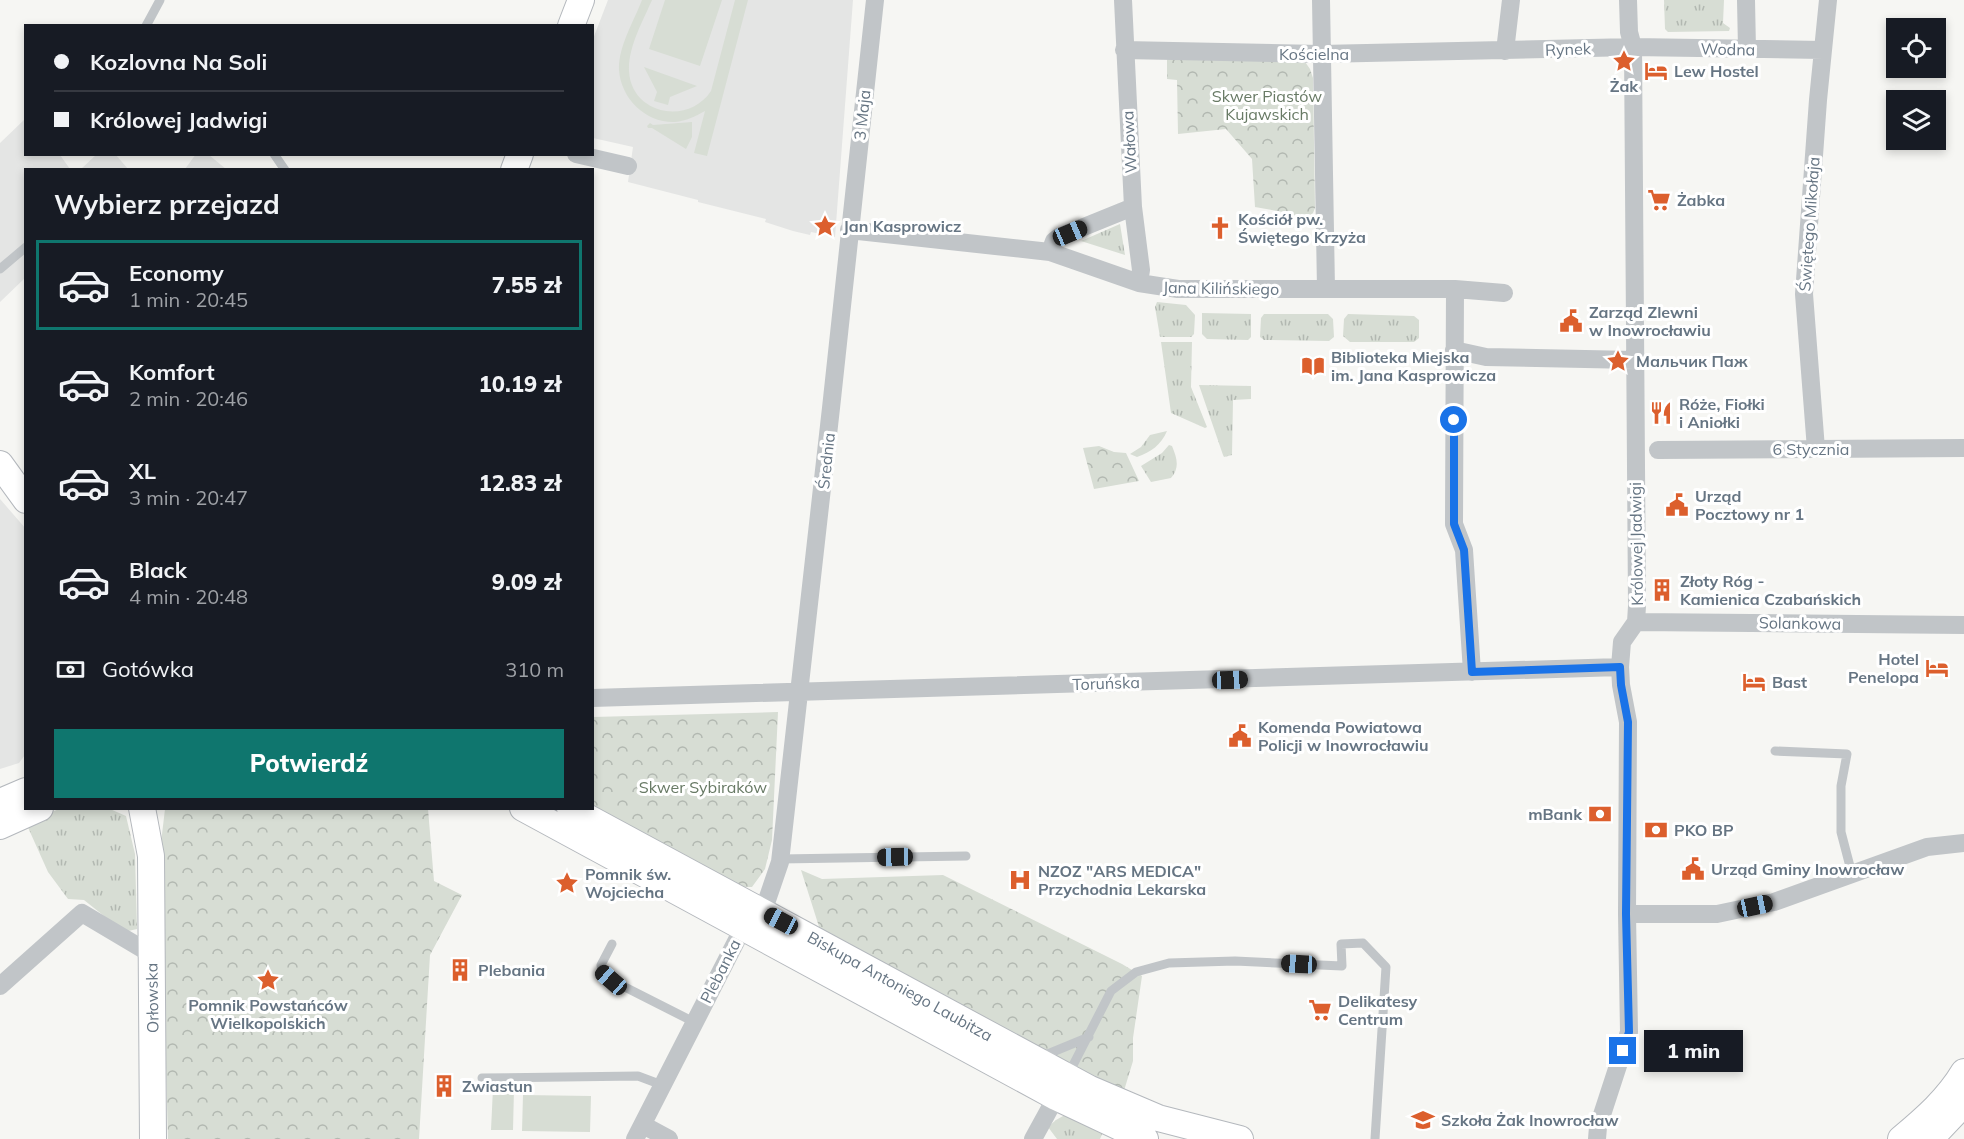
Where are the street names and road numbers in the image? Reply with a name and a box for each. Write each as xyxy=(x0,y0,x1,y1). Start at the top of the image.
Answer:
street label: Rynek xyxy=(1545,38,1592,60)
street label: Wodna xyxy=(1701,39,1755,59)
street label: Kościelna xyxy=(1279,44,1349,64)
street label: 3 Maja xyxy=(849,89,875,141)
street label: Wałowa xyxy=(1117,110,1141,174)
street label: Świętego Mikołaja xyxy=(1794,156,1824,292)
street label: Jana Kilińskiego xyxy=(1163,277,1279,299)
street label: Średnia xyxy=(813,432,839,490)
street label: 6 Stycznia xyxy=(1773,439,1849,459)
street label: Królowej Jadwigi xyxy=(1625,482,1647,606)
street label: Solankowa xyxy=(1759,612,1841,634)
street label: Toruńska xyxy=(1072,672,1140,694)
street label: Biskupa Antoniego Laubitza xyxy=(804,927,996,1045)
street label: Plebanka xyxy=(695,936,745,1006)
street label: Orłowska xyxy=(141,963,163,1033)

